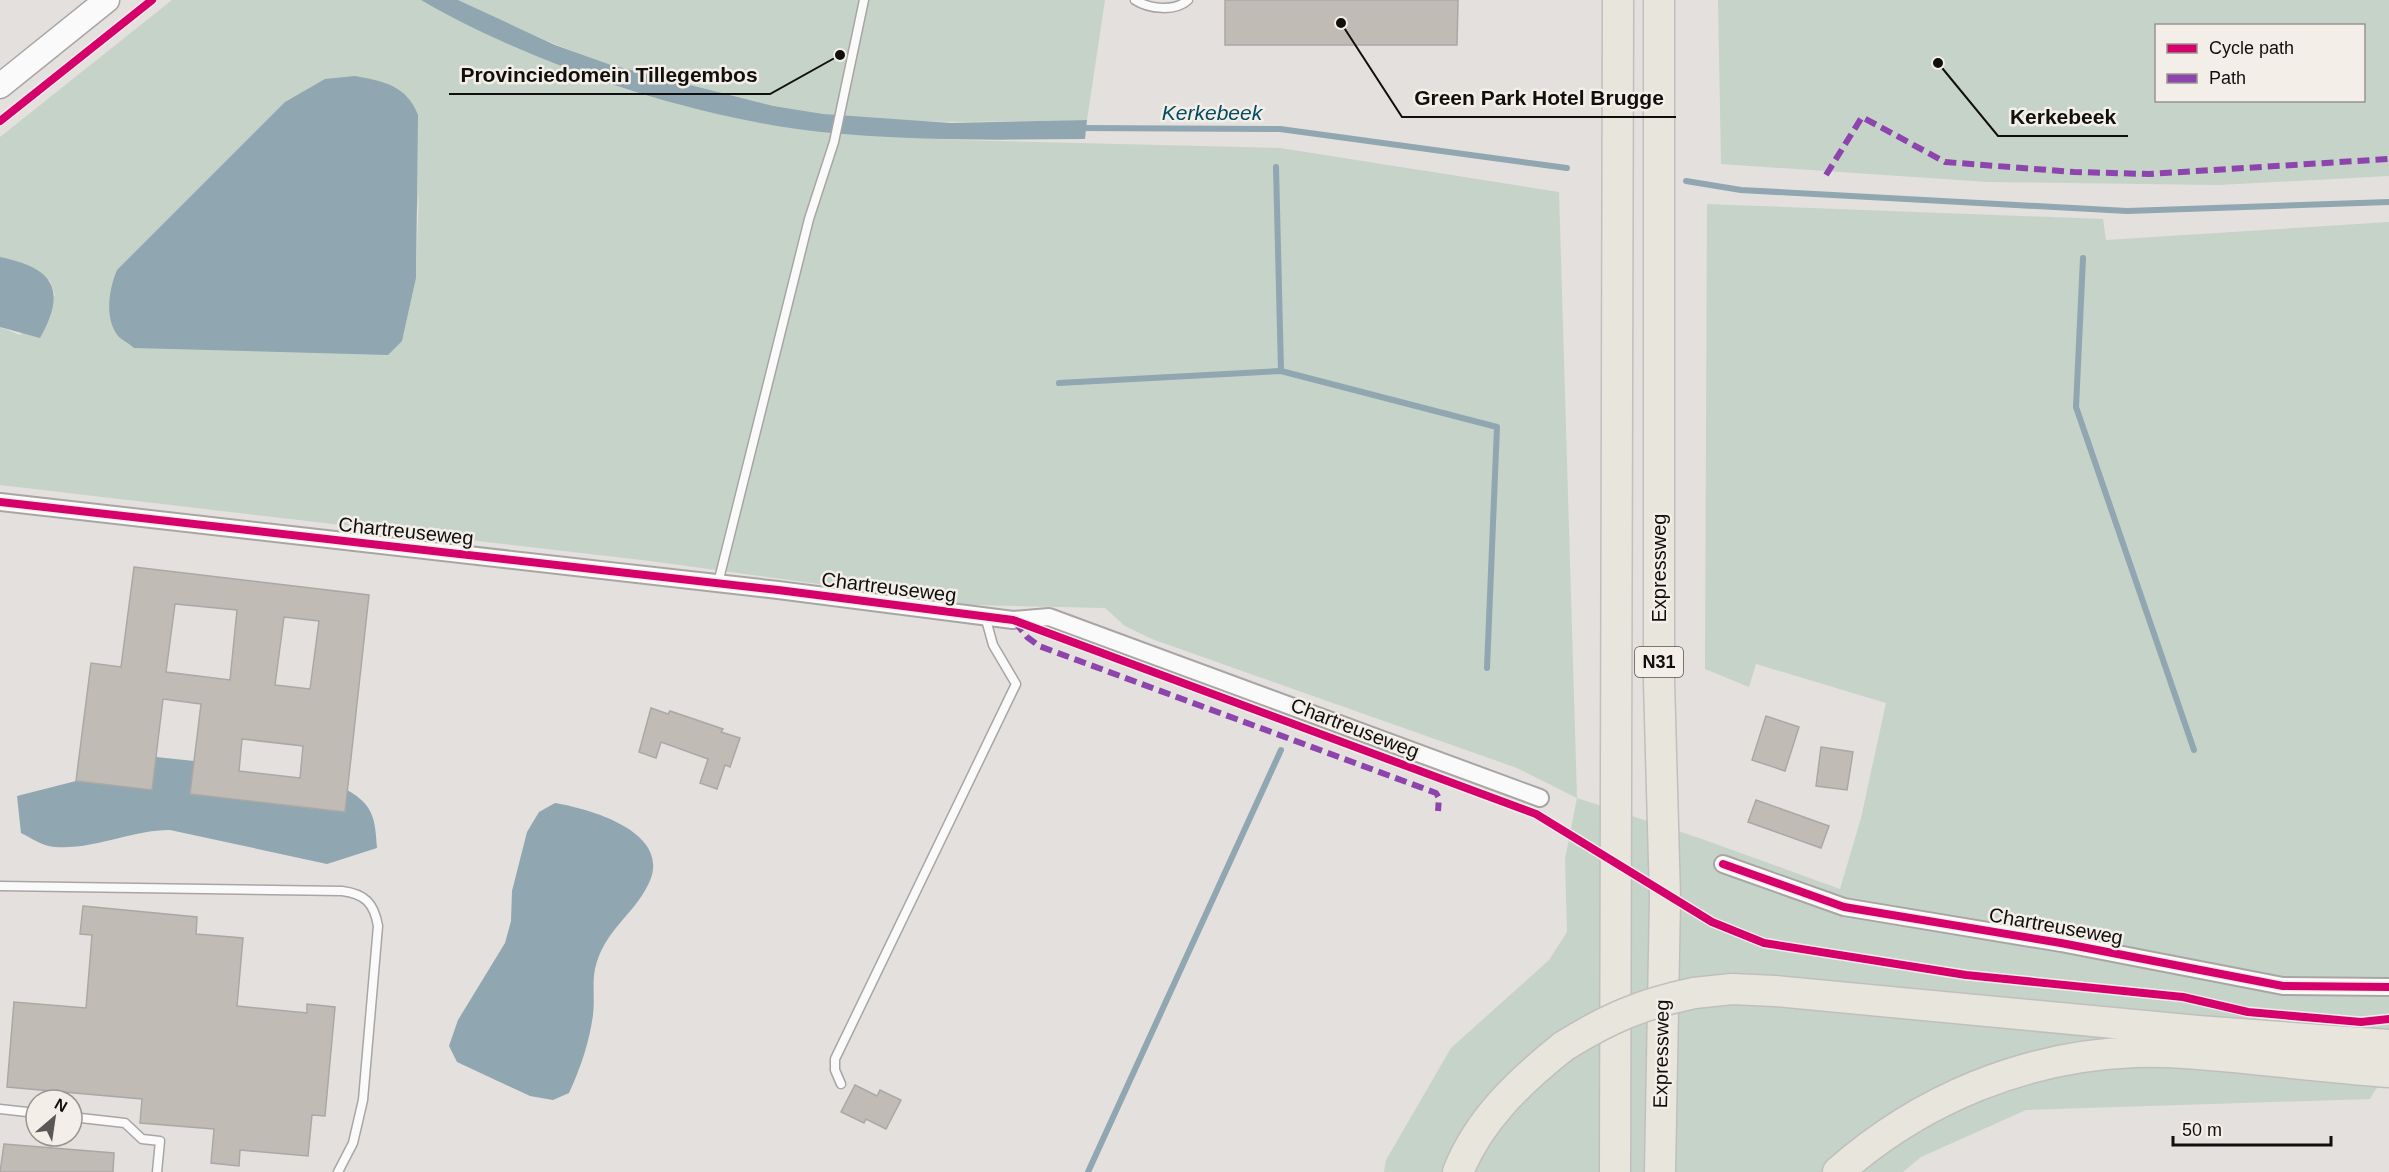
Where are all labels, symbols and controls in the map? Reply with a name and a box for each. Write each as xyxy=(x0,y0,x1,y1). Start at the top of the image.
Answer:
legend xyxy=(2155,24,2365,102)
text: Cycle path xyxy=(2209,38,2294,58)
callout: Provinciedomein Tillegembos xyxy=(449,55,770,94)
text: Provinciedomein Tillegembos xyxy=(460,63,758,86)
text: Path xyxy=(2209,68,2246,88)
callout: Green Park Hotel Brugge xyxy=(1402,78,1676,117)
text: Green Park Hotel Brugge xyxy=(1414,86,1664,109)
callout: Kerkebeek xyxy=(1998,97,2128,136)
water label: Kerkebeek xyxy=(1162,101,1264,124)
text: Kerkebeek xyxy=(2010,105,2116,128)
street label: Chartreuseweg xyxy=(337,513,475,549)
street label: Expressweg xyxy=(1648,514,1670,622)
street label: Chartreuseweg xyxy=(820,568,958,606)
road number: N31 xyxy=(1635,647,1683,677)
street label: Chartreuseweg xyxy=(1288,693,1422,763)
street label: Chartreuseweg xyxy=(1987,903,2125,949)
street label: Expressweg xyxy=(1649,999,1673,1109)
north arrow xyxy=(24,1088,84,1148)
text: N xyxy=(52,1095,70,1116)
scale bar xyxy=(2173,1109,2330,1147)
text: 50 m xyxy=(2182,1120,2222,1140)

